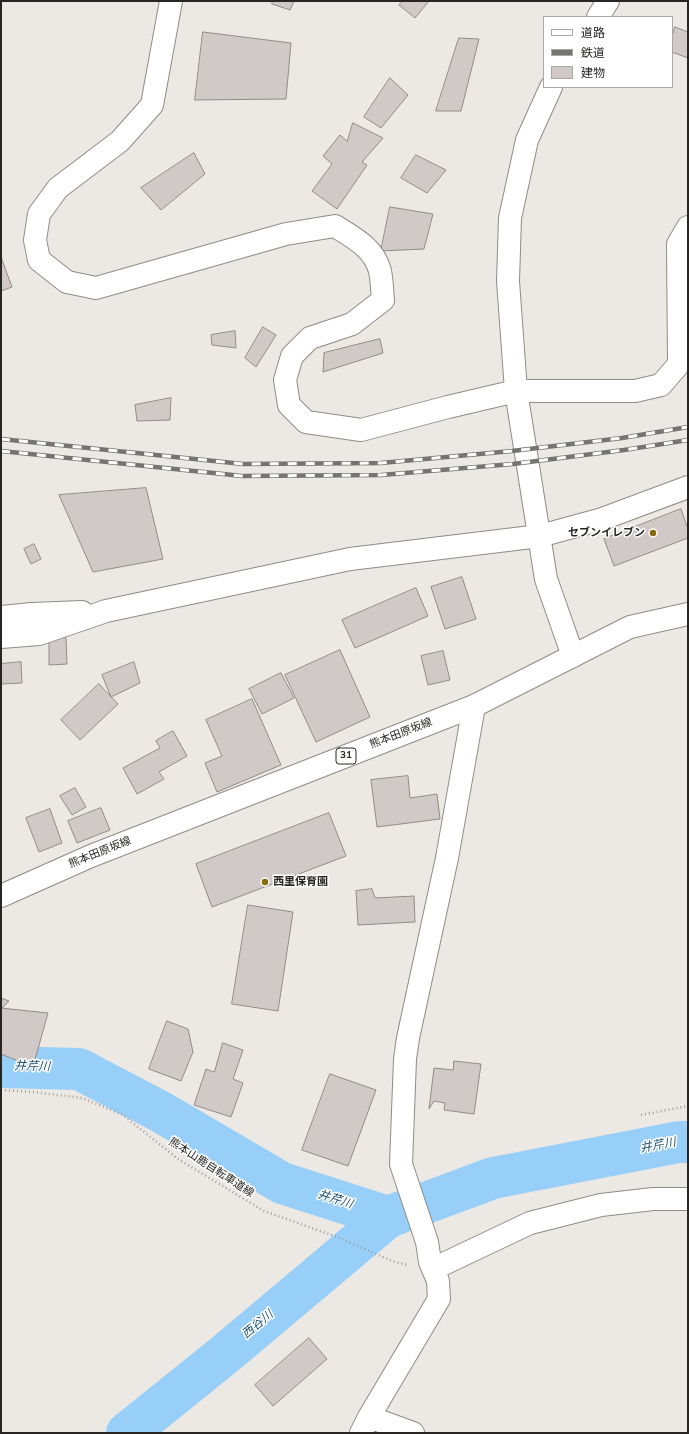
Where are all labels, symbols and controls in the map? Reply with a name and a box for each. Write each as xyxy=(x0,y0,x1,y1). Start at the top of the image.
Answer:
legend xyxy=(543,16,673,88)
text: 道路 xyxy=(581,25,605,41)
text: 鉄道 xyxy=(581,45,605,61)
text: 建物 xyxy=(581,65,605,81)
place label: セブンイレブン xyxy=(568,526,645,540)
marker: セブンイレブン xyxy=(648,528,658,538)
street label: 熊本田原坂線 xyxy=(368,716,434,752)
road number: 31 xyxy=(336,748,356,764)
street label: 熊本田原坂線 xyxy=(67,835,133,871)
place label: 西里保育園 xyxy=(273,875,328,889)
marker: 西里保育園 xyxy=(260,877,270,887)
water label: 井芹川 xyxy=(14,1059,50,1075)
street label: 熊本山鹿自転車道線 xyxy=(166,1136,256,1200)
water label: 井芹川 xyxy=(639,1136,677,1156)
water label: 井芹川 xyxy=(316,1188,354,1212)
water label: 西谷川 xyxy=(240,1308,276,1342)

